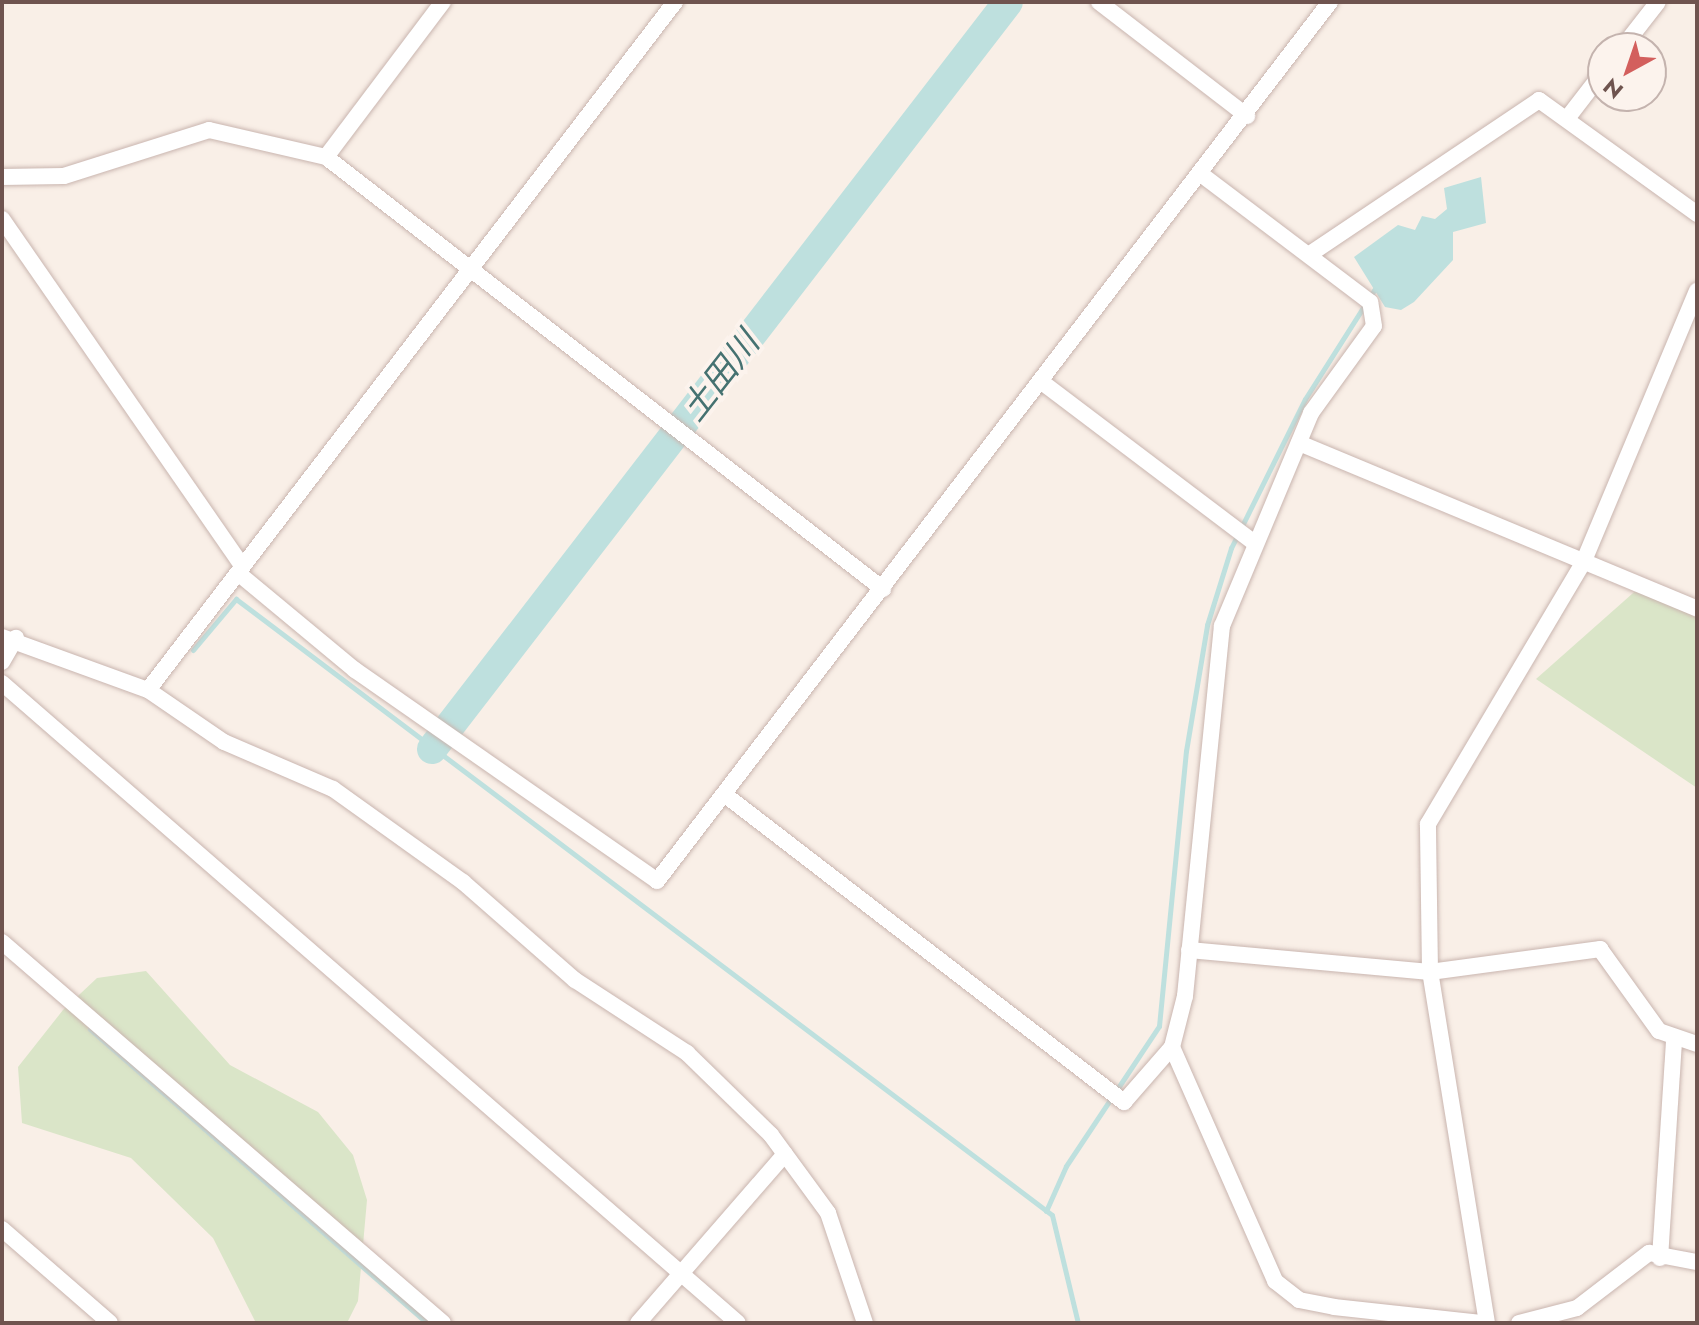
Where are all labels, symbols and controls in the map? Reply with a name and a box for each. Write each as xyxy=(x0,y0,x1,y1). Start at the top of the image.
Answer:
north arrow xyxy=(1587,32,1667,112)
text: N xyxy=(1596,71,1630,107)
water label: 土田川 xyxy=(673,323,767,429)

